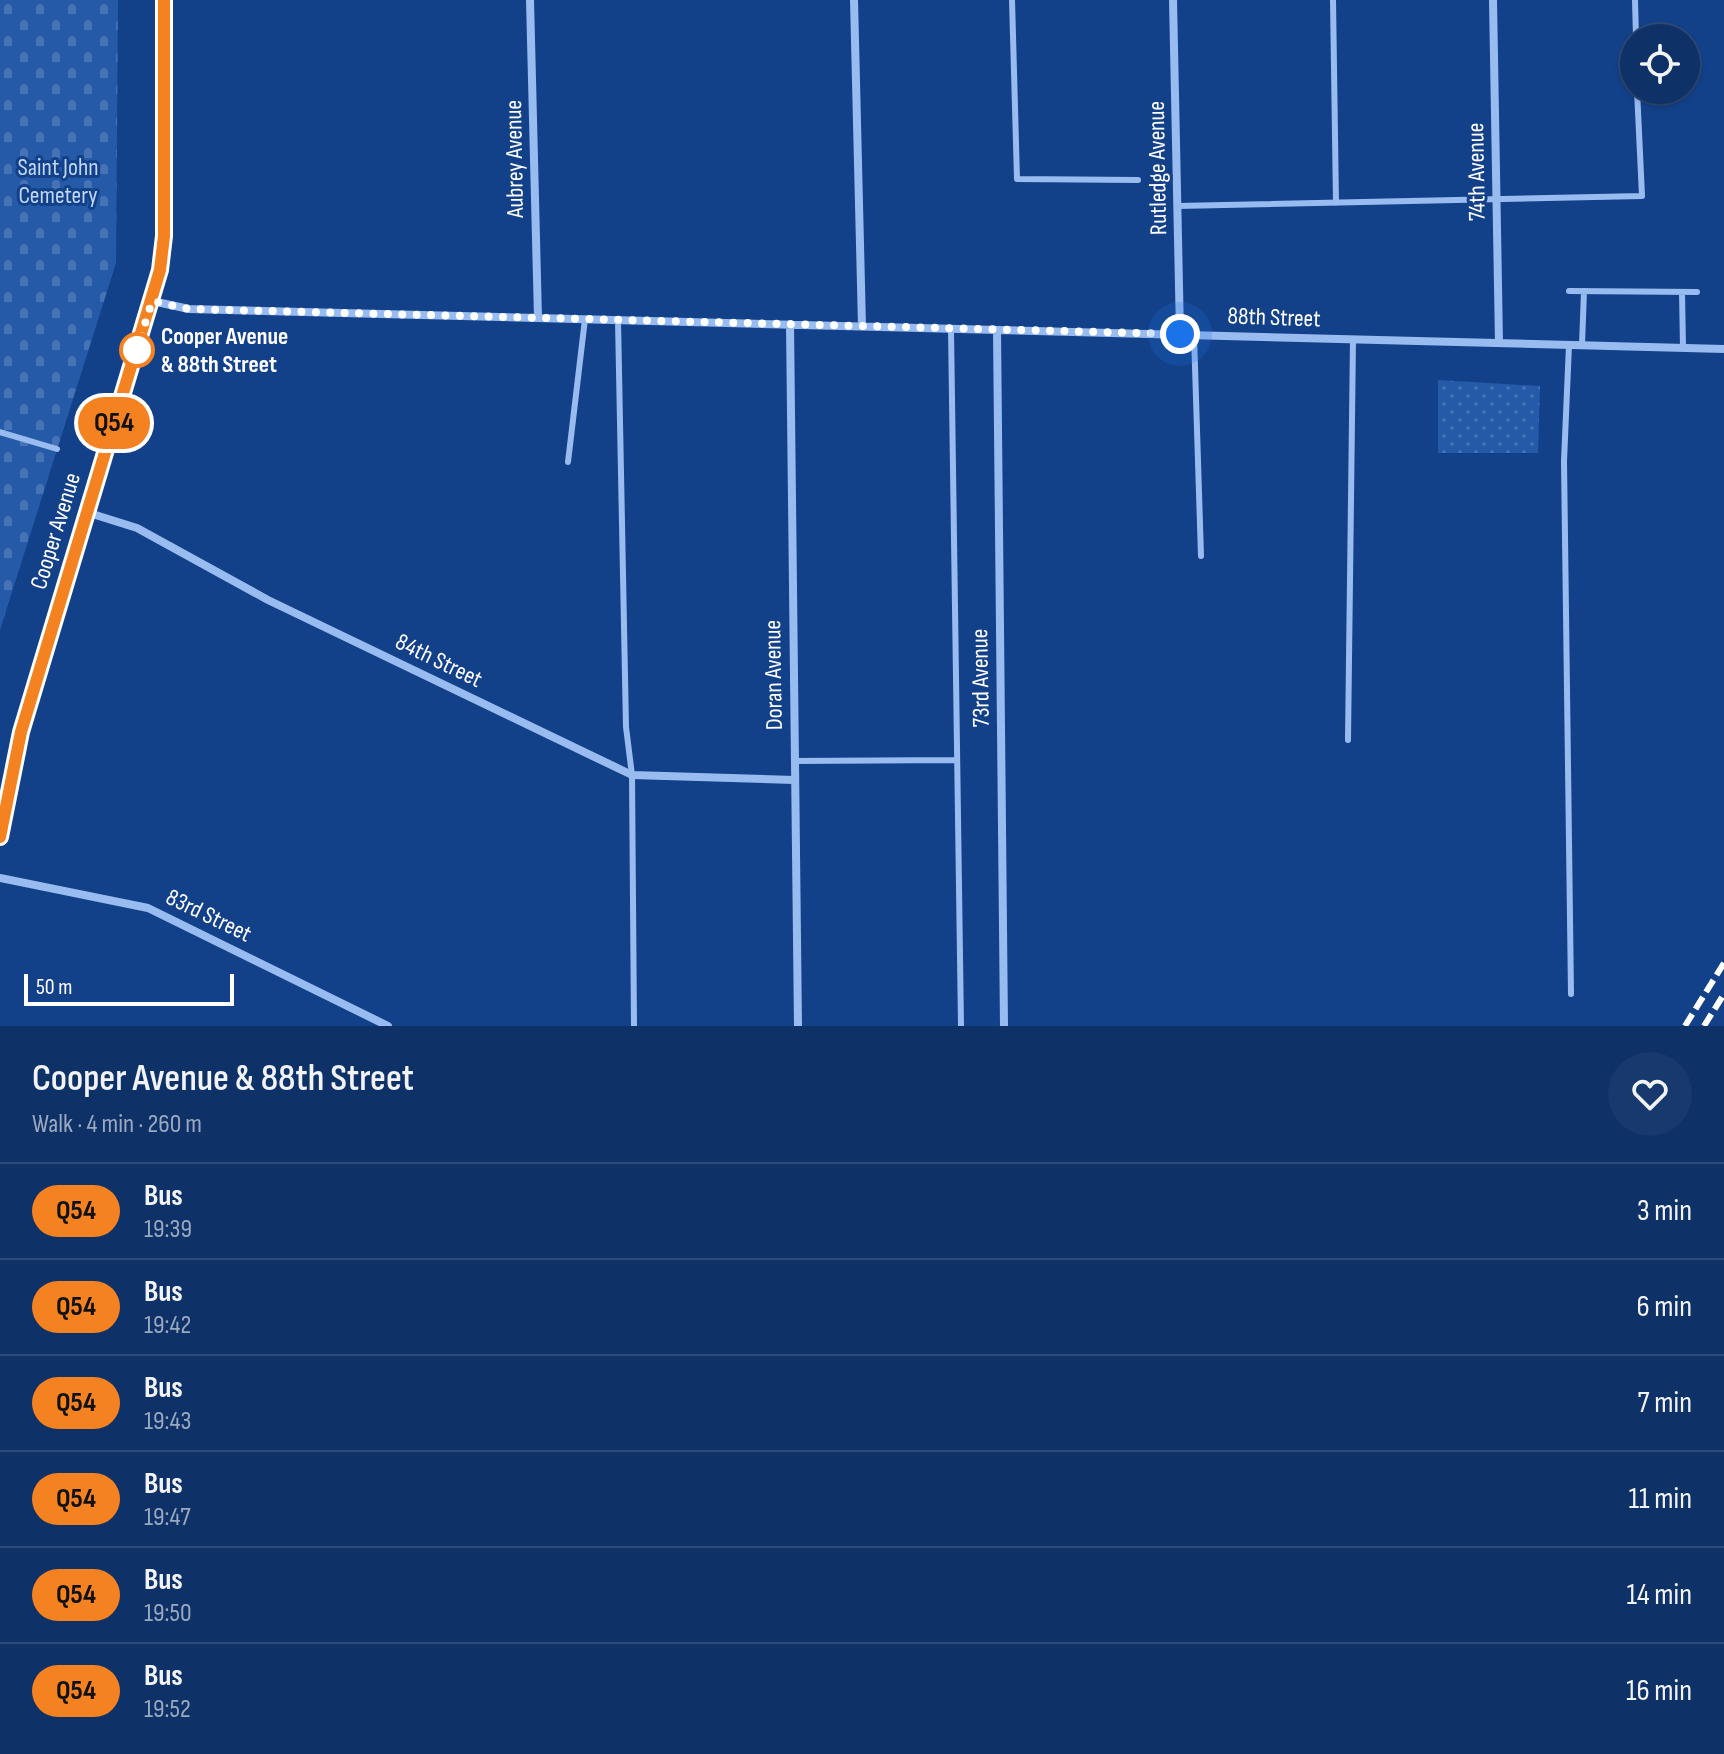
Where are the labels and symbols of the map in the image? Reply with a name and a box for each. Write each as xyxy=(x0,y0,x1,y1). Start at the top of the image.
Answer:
street label: Aubrey Avenue xyxy=(499,100,530,219)
street label: Rutledge Avenue xyxy=(1142,101,1173,235)
street label: 74th Avenue xyxy=(1461,123,1492,221)
park label: Saint John Cemetery xyxy=(18,153,98,210)
street label: 88th Street xyxy=(1227,301,1321,334)
your location xyxy=(1160,314,1200,354)
place label: Cooper Avenue & 88th Street xyxy=(161,322,288,379)
marker: Cooper Avenue & 88th Street xyxy=(120,333,154,367)
line badge: Q54 xyxy=(68,397,160,449)
street label: Cooper Avenue xyxy=(24,469,87,593)
street label: Doran Avenue xyxy=(758,620,789,730)
street label: 84th Street xyxy=(391,627,487,694)
street label: 73rd Avenue xyxy=(965,628,996,728)
street label: 83rd Street xyxy=(161,882,256,949)
scale bar xyxy=(24,970,234,1006)

